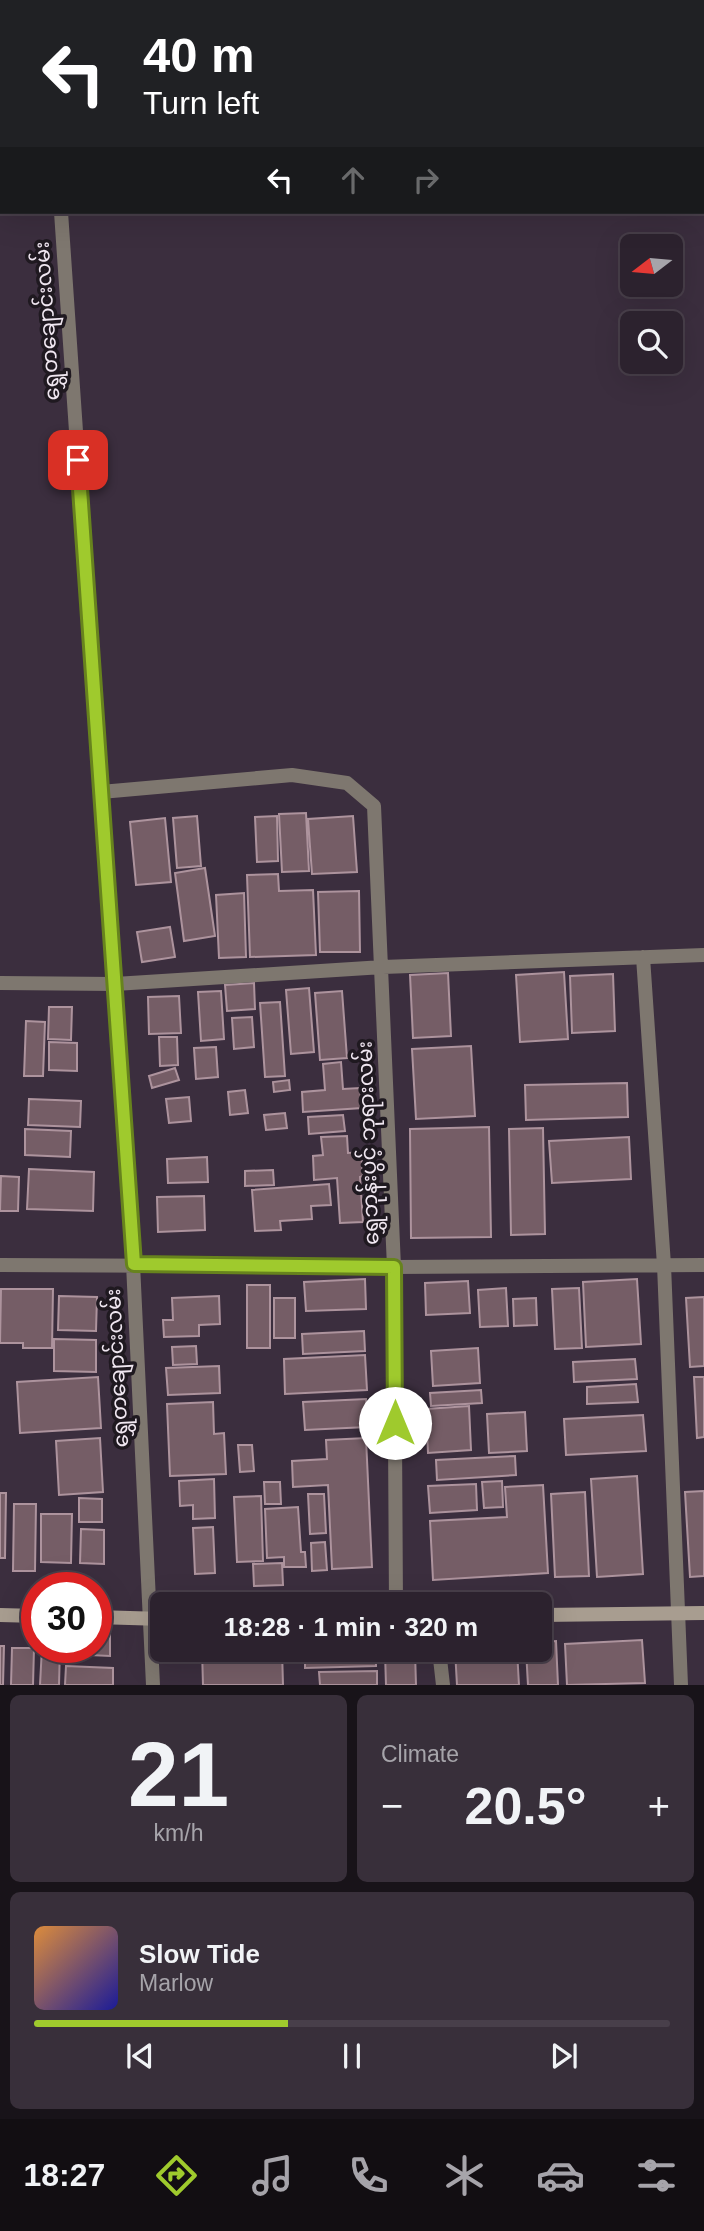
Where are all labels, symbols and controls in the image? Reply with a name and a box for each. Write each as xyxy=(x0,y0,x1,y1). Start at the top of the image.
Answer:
icon: left xyxy=(28,28,119,119)
text: 40 m xyxy=(143,28,255,82)
text: Turn left xyxy=(143,85,259,121)
icon: left xyxy=(261,161,299,199)
icon: ahead xyxy=(334,161,372,199)
icon: right xyxy=(407,161,445,199)
north arrow xyxy=(620,234,682,298)
map controls xyxy=(620,234,683,374)
street label: ရွှေတချောင်းလမ်း xyxy=(25,240,71,402)
button: search xyxy=(620,311,683,374)
pin xyxy=(48,430,108,490)
icon: arrive xyxy=(59,441,97,479)
street label: ရွှေဘုန်းပွင့် ဘုရားလမ်း xyxy=(348,1040,389,1245)
street label: ရွှေတချောင်းလမ်း xyxy=(97,1288,139,1448)
position arrow xyxy=(358,1386,432,1460)
speed limit sign: 30 xyxy=(21,1572,112,1663)
text: 18:28 · 1 min · 320 m xyxy=(224,1612,478,1642)
text: 21 xyxy=(128,1724,229,1825)
text: Climate xyxy=(381,1741,459,1767)
text: 20.5° xyxy=(464,1777,587,1835)
text: − xyxy=(381,1785,403,1827)
text: + xyxy=(648,1785,670,1827)
text: km/h xyxy=(154,1820,203,1846)
text: Slow Tide xyxy=(139,1939,260,1969)
text: Marlow xyxy=(139,1970,213,1996)
icon: previous xyxy=(121,2037,159,2075)
icon: pause xyxy=(333,2037,371,2075)
icon: next xyxy=(545,2037,583,2075)
icon: directions xyxy=(152,2151,201,2200)
icon: music xyxy=(248,2151,297,2200)
icon: phone xyxy=(344,2151,393,2200)
icon: climate xyxy=(440,2151,489,2200)
icon: car xyxy=(536,2151,585,2200)
icon: filters xyxy=(632,2151,681,2200)
text: 18:27 xyxy=(23,2157,105,2193)

